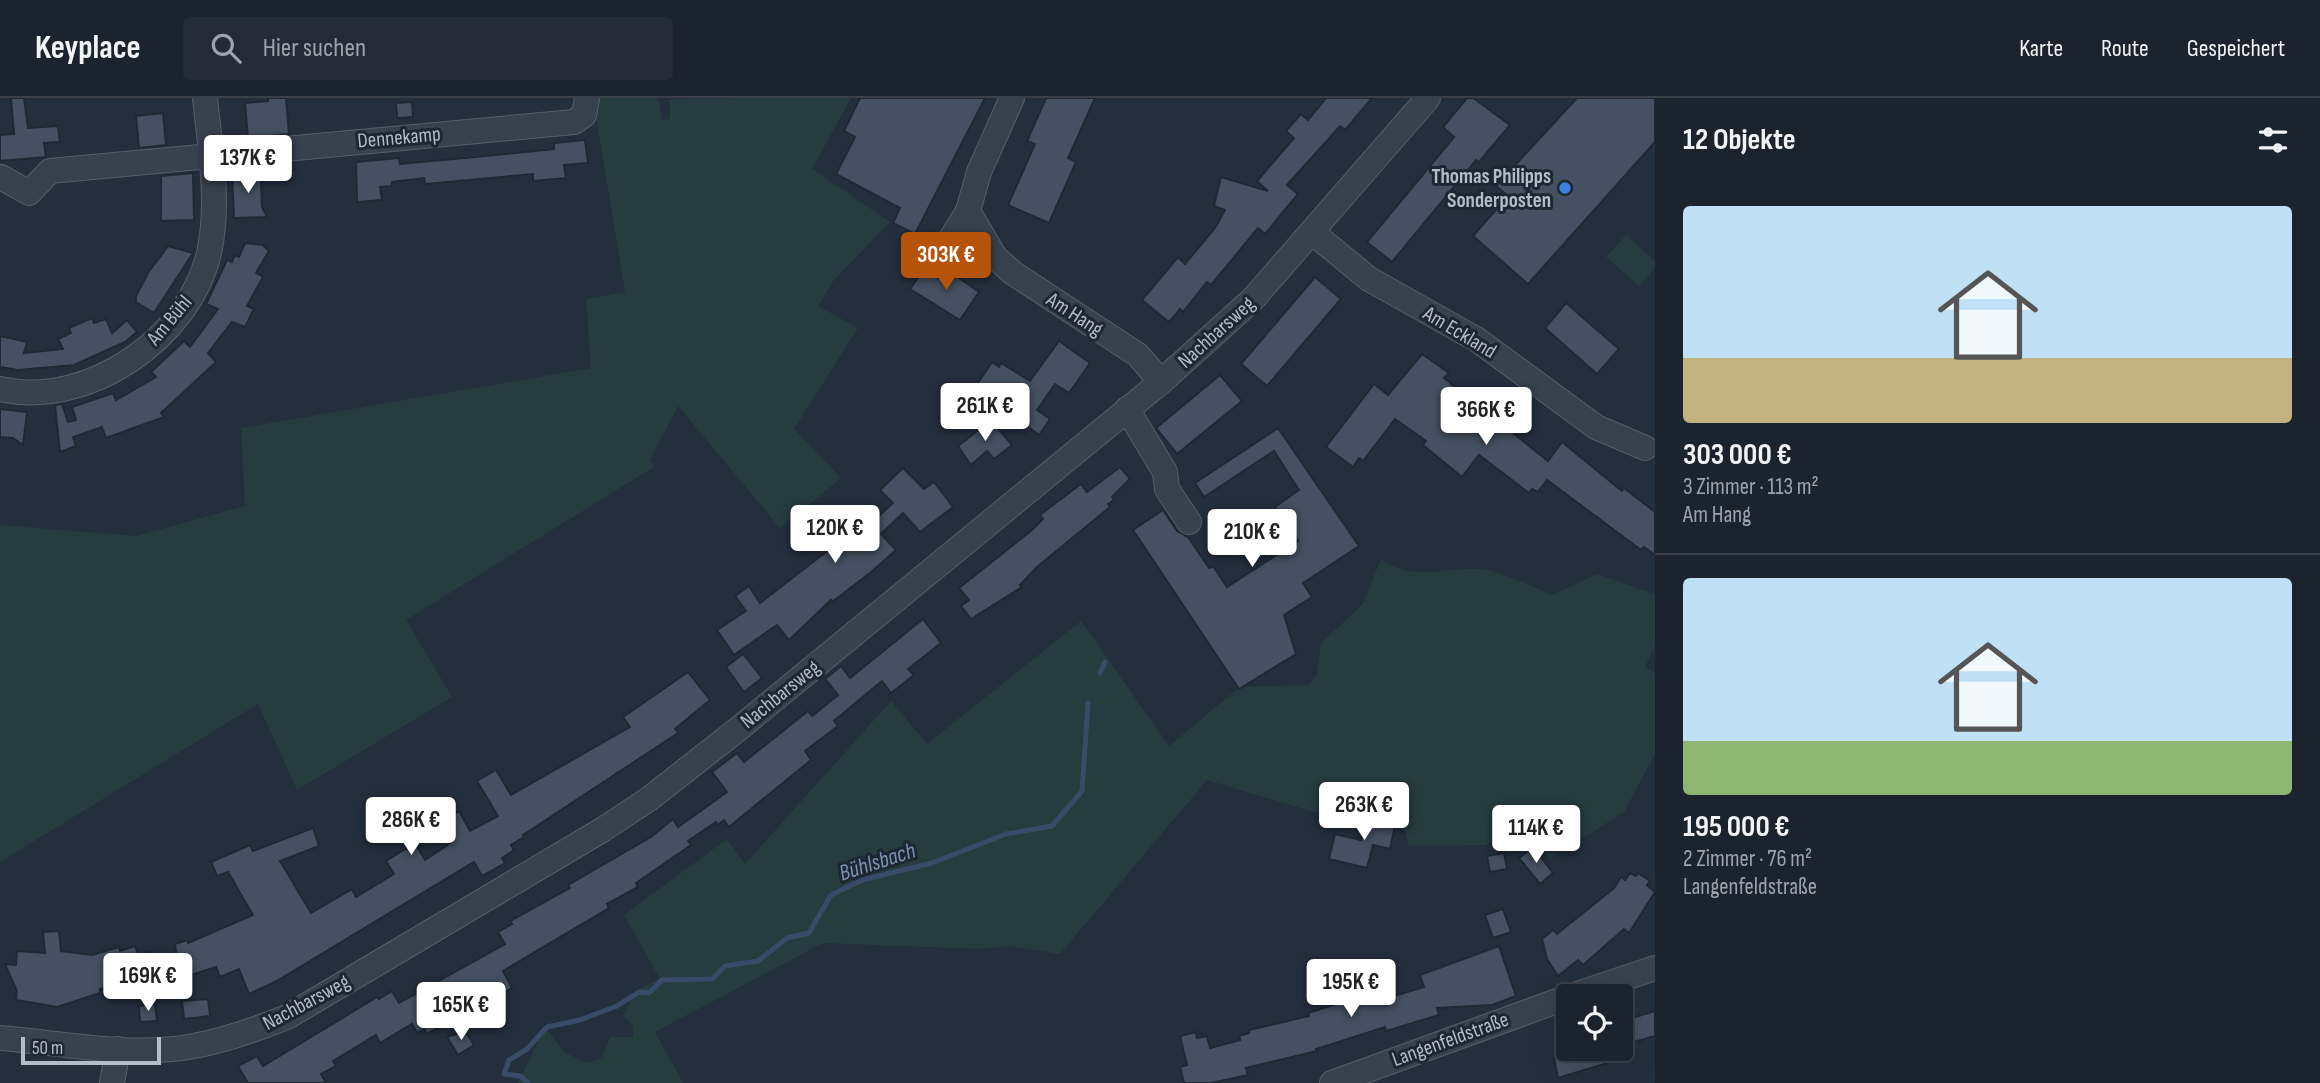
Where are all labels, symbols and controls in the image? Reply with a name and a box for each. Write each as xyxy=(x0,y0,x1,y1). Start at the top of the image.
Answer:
search box xyxy=(183,17,673,80)
text: Keyplace xyxy=(35,28,141,68)
icon: search xyxy=(207,29,245,67)
text: Hier suchen xyxy=(263,33,366,64)
text: Karte xyxy=(2019,34,2063,63)
text: Route xyxy=(2101,34,2149,63)
text: Gespeichert xyxy=(2187,34,2285,63)
street label: Dennekamp xyxy=(356,121,442,154)
icon: filters xyxy=(2254,121,2292,159)
text: 12 Objekte xyxy=(1683,122,1796,158)
pin: 137K € xyxy=(191,136,305,195)
text: 137K € xyxy=(220,144,276,172)
place label: Thomas Philipps Sonderposten xyxy=(1432,164,1551,213)
marker: Thomas Philipps Sonderposten xyxy=(1557,180,1573,196)
pin: 303K € xyxy=(889,232,1003,292)
text: 303K € xyxy=(917,241,975,269)
icon: home xyxy=(1925,252,2051,378)
street label: Am Hang xyxy=(1041,286,1108,342)
street label: Am Bühl xyxy=(141,290,197,351)
street label: Nachbarsweg xyxy=(1173,291,1260,373)
street label: Am Eckland xyxy=(1418,300,1501,364)
pin: 261K € xyxy=(928,384,1042,443)
pin: 366K € xyxy=(1429,388,1543,447)
text: 261K € xyxy=(957,392,1013,420)
text: 366K € xyxy=(1457,396,1515,424)
text: 303 000 € xyxy=(1683,437,1792,473)
text: 3 Zimmer · 113 m² xyxy=(1683,473,1819,501)
text: Am Hang xyxy=(1683,501,1751,529)
pin: 120K € xyxy=(778,505,892,565)
pin: 210K € xyxy=(1195,510,1309,569)
text: 120K € xyxy=(807,514,863,542)
text: 210K € xyxy=(1224,518,1280,546)
icon: home xyxy=(1925,624,2051,750)
street label: Nachbarsweg xyxy=(736,655,825,734)
pin: 263K € xyxy=(1307,782,1421,842)
text: 263K € xyxy=(1335,791,1393,819)
pin: 286K € xyxy=(354,798,468,857)
text: 286K € xyxy=(382,806,440,834)
pin: 114K € xyxy=(1479,806,1593,865)
text: 195 000 € xyxy=(1683,809,1790,845)
text: 114K € xyxy=(1508,814,1564,842)
water label: Bühlsbach xyxy=(836,836,919,887)
text: 2 Zimmer · 76 m² xyxy=(1683,845,1812,873)
text: Langenfeldstraße xyxy=(1683,873,1817,901)
pin: 169K € xyxy=(91,954,205,1013)
pin: 195K € xyxy=(1294,960,1408,1019)
text: 169K € xyxy=(119,962,177,990)
text: 195K € xyxy=(1323,968,1379,996)
street label: Nachbarsweg xyxy=(259,969,354,1036)
pin: 165K € xyxy=(404,982,518,1042)
map controls xyxy=(1556,984,1633,1061)
button: locate xyxy=(1556,984,1633,1061)
text: 165K € xyxy=(433,991,489,1019)
street label: Langenfeldstraße xyxy=(1388,1007,1512,1072)
scale bar xyxy=(21,1034,161,1066)
text: 50 m xyxy=(32,1037,63,1060)

